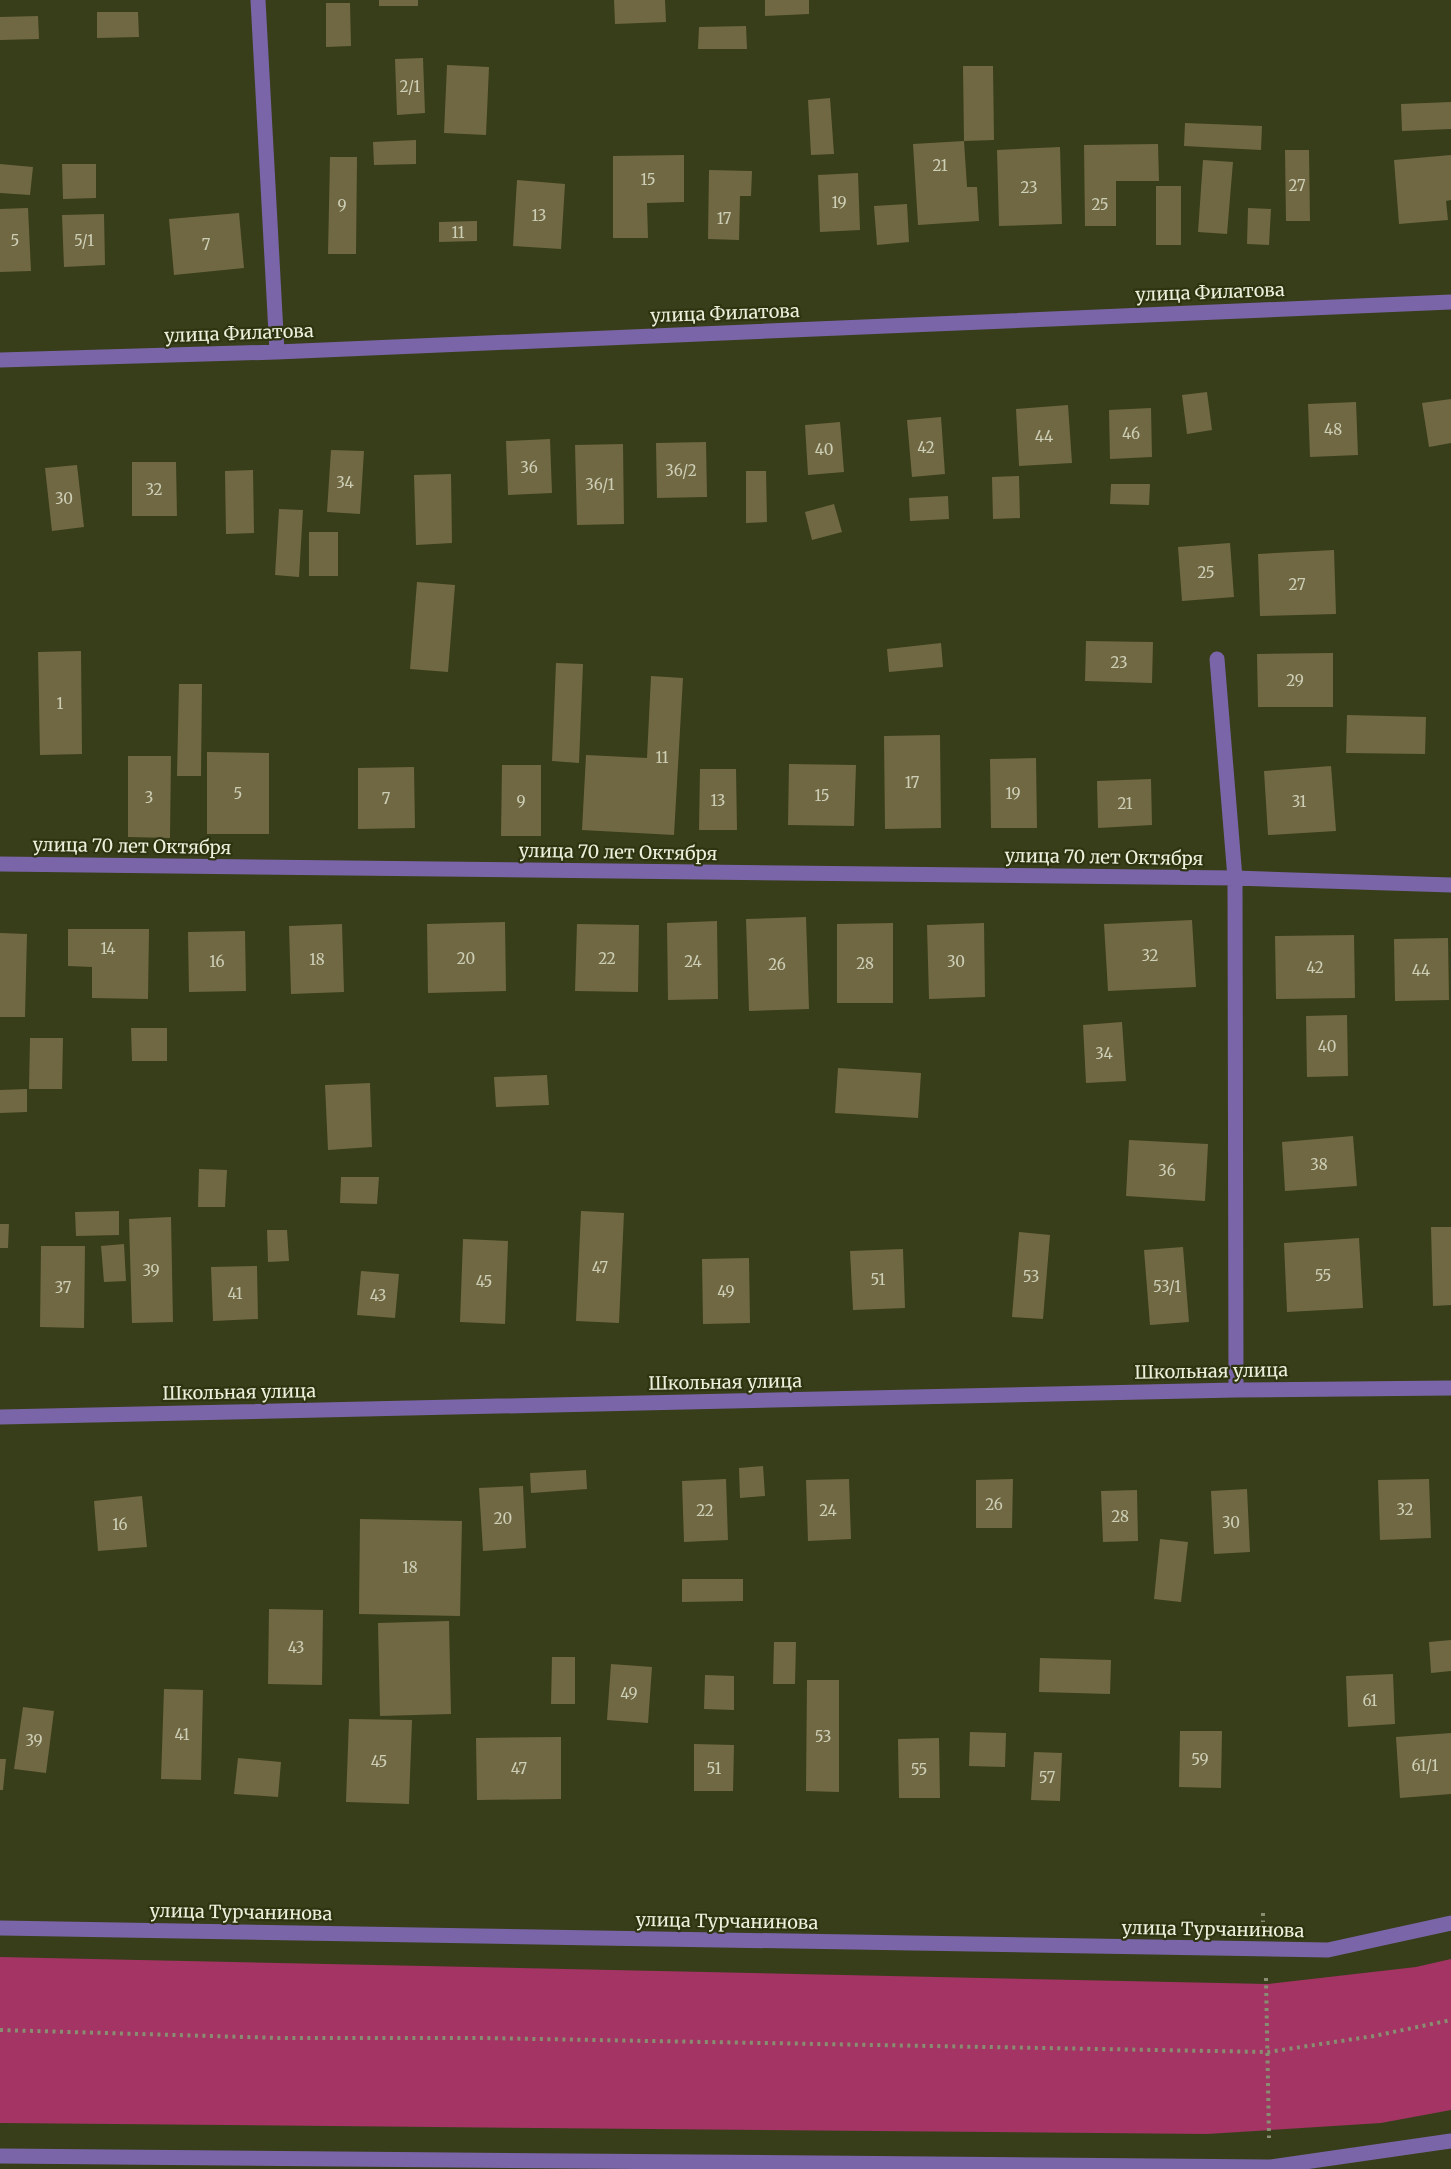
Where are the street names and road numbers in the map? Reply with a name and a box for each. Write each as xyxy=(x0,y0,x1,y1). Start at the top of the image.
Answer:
street label: улица Филатова xyxy=(1135,278,1285,306)
street label: улица Филатова xyxy=(650,299,800,327)
street label: улица Филатова xyxy=(164,319,314,347)
street label: улица 70 лет Октября xyxy=(32,833,232,859)
street label: улица 70 лет Октября xyxy=(518,839,718,865)
street label: улица 70 лет Октября xyxy=(1004,844,1204,870)
street label: Школьная улица xyxy=(1134,1358,1288,1384)
street label: Школьная улица xyxy=(648,1369,802,1395)
street label: Школьная улица xyxy=(162,1379,316,1405)
street label: улица Турчанинова xyxy=(149,1899,333,1925)
street label: улица Турчанинова xyxy=(635,1908,819,1934)
street label: улица Турчанинова xyxy=(1121,1916,1305,1942)

